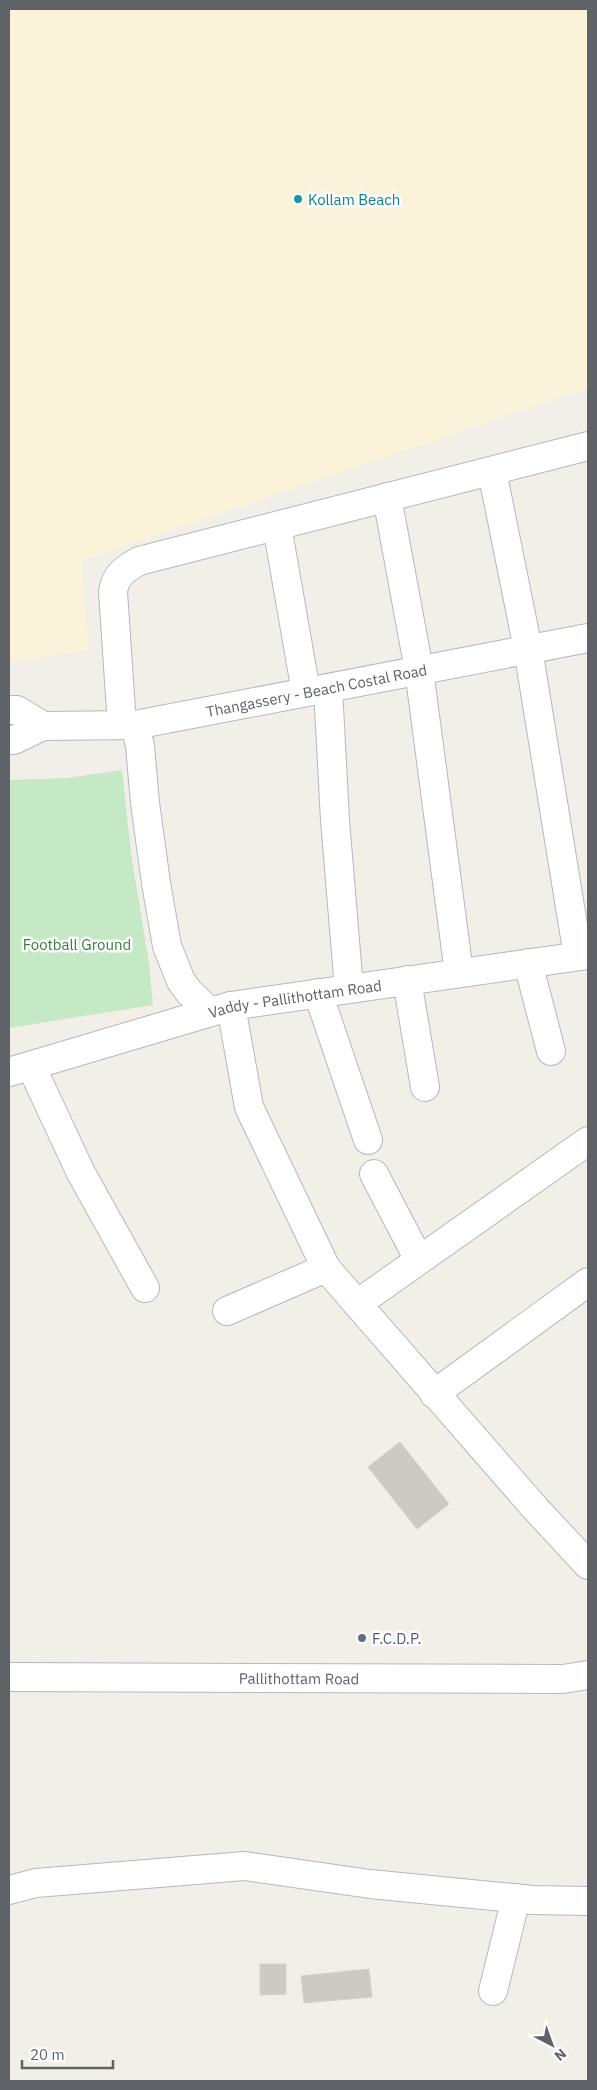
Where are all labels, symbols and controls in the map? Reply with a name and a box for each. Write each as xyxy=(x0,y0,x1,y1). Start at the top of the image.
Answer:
place label: Kollam Beach xyxy=(308,190,400,209)
marker: Kollam Beach xyxy=(292,193,304,205)
street label: Thangassery - Beach Costal Road xyxy=(204,660,429,721)
park label: Football Ground xyxy=(23,935,131,954)
street label: Vaddy - Pallithottam Road xyxy=(206,975,383,1022)
place label: F.C.D.P. xyxy=(372,1629,422,1648)
marker: F.C.D.P. xyxy=(356,1632,368,1644)
street label: Pallithottam Road xyxy=(239,1668,359,1688)
north arrow xyxy=(527,2020,577,2070)
scale bar xyxy=(22,2038,114,2070)
text: 20 m xyxy=(30,2045,65,2064)
text: N xyxy=(551,2045,570,2065)

